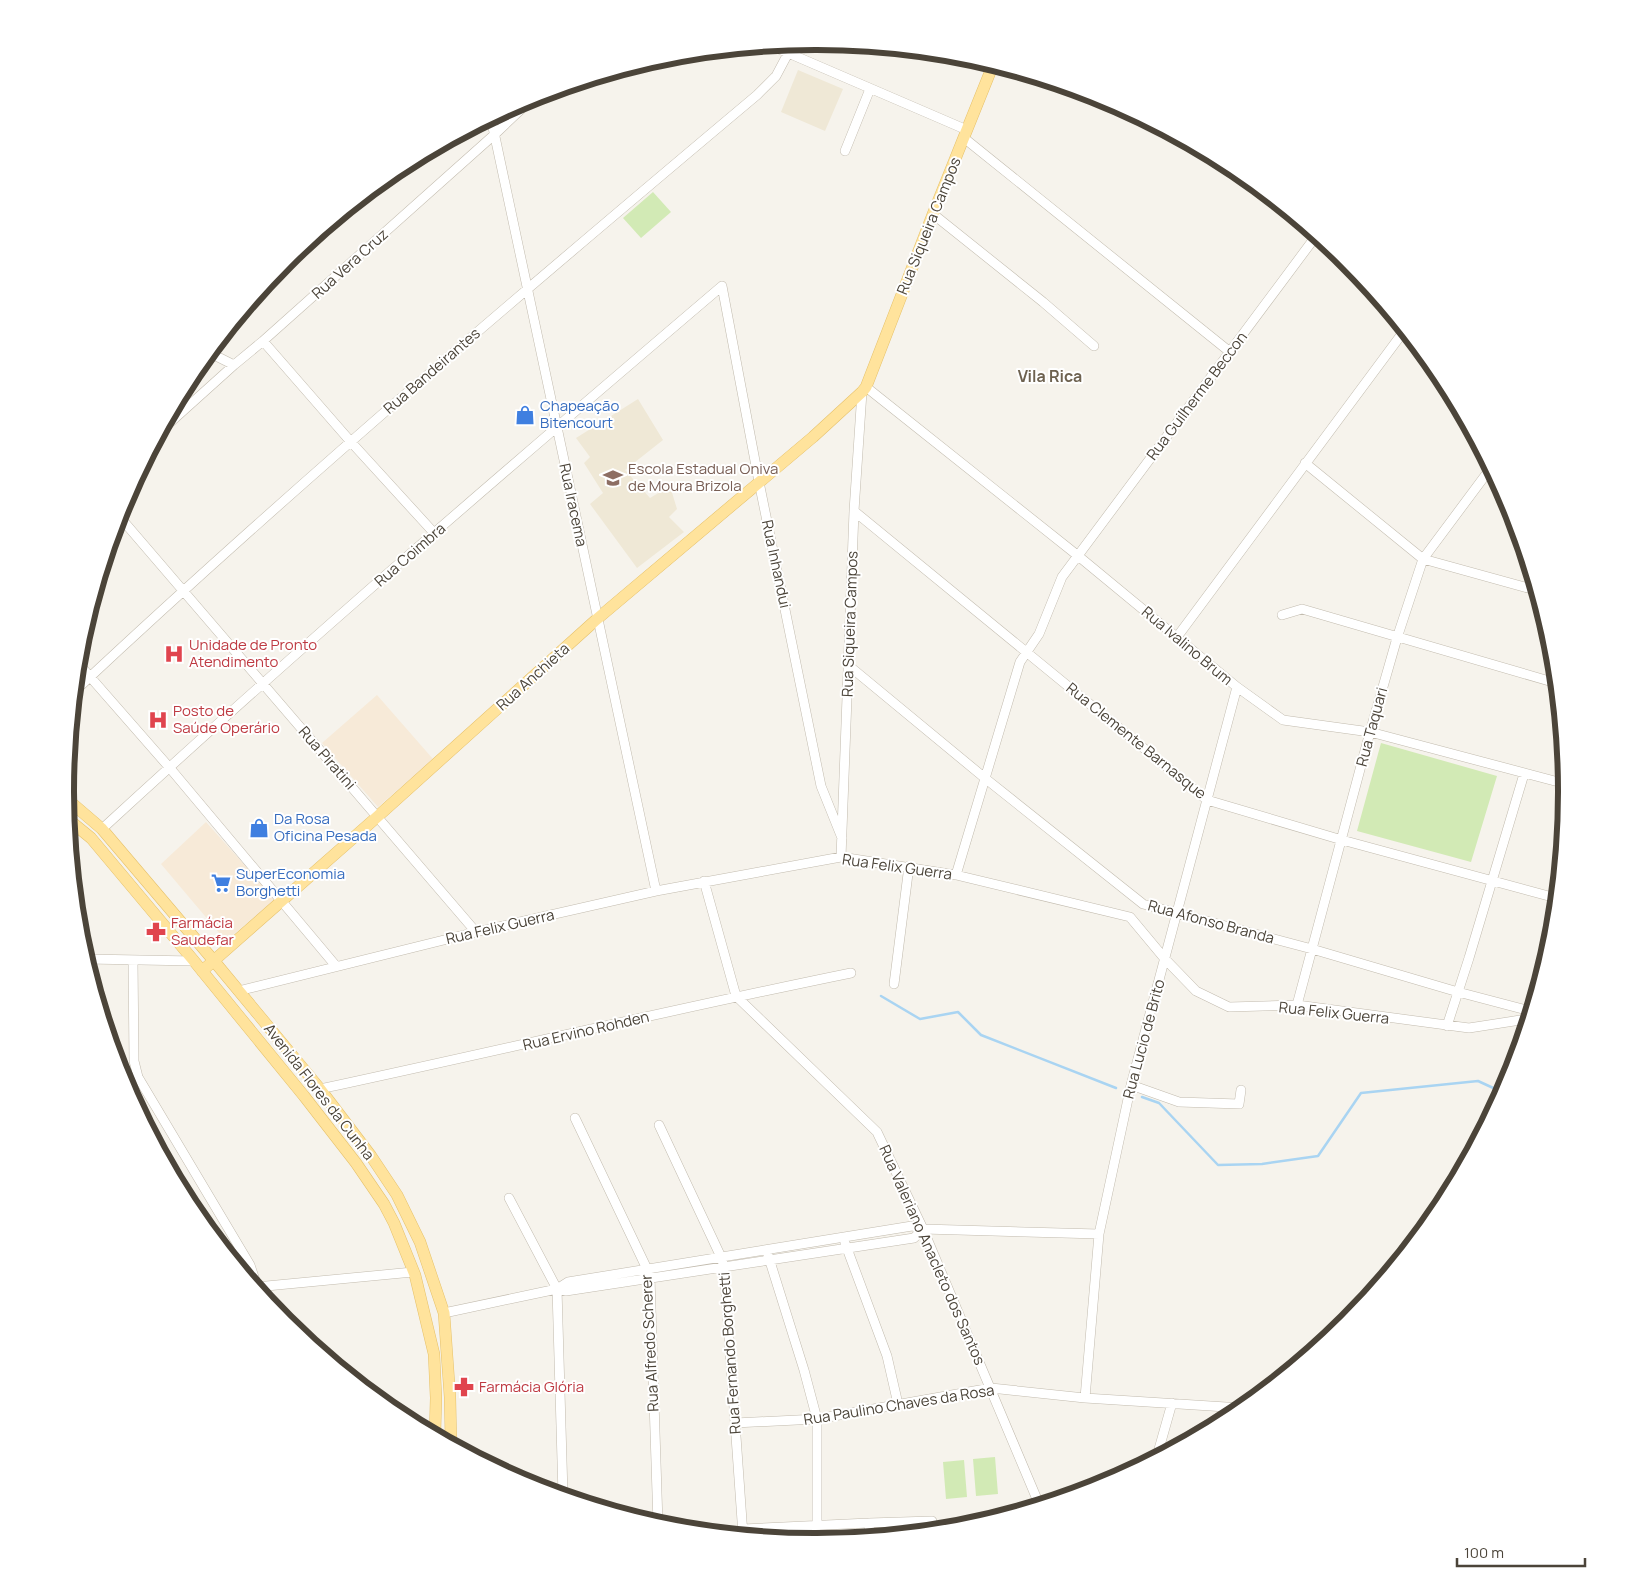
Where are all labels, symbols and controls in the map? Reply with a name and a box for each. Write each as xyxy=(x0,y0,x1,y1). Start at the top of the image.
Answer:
street label: Rua Siqueira Campos xyxy=(891,154,966,298)
street label: Rua Vera Cruz xyxy=(307,224,392,304)
street label: Rua Bandeirantes xyxy=(379,323,485,419)
street label: Rua Guilherme Beccon xyxy=(1141,327,1252,464)
district label: Vila Rica xyxy=(1018,365,1082,387)
place label: Chapeação Bitencourt xyxy=(540,395,619,433)
shop icon: Chapeação Bitencourt xyxy=(514,404,536,426)
place label: Escola Estadual Oniva de Moura Brizola xyxy=(628,458,778,496)
street label: Rua Iracema xyxy=(554,461,593,548)
school or university icon: Escola Estadual Oniva de Moura Brizola xyxy=(602,467,624,489)
street label: Rua Coimbra xyxy=(370,518,450,591)
street label: Rua Inhandui xyxy=(757,518,796,610)
street label: Rua Siqueira Campos xyxy=(836,550,863,697)
street label: Rua Ivalino Brum xyxy=(1137,601,1237,690)
place label: Unidade de Pronto Atendimento xyxy=(189,634,317,672)
street label: Rua Anchieta xyxy=(491,638,574,715)
hospital icon: Unidade de Pronto Atendimento xyxy=(163,643,185,665)
street label: Rua Clemente Barnasque xyxy=(1062,677,1211,804)
street label: Rua Taquari xyxy=(1351,685,1392,769)
place label: Posto de Saúde Operário xyxy=(173,700,280,738)
hospital icon: Posto de Saúde Operário xyxy=(147,709,169,731)
street label: Rua Piratini xyxy=(294,721,361,794)
place label: Da Rosa Oficina Pesada xyxy=(274,808,377,846)
shop icon: Da Rosa Oficina Pesada xyxy=(248,817,270,839)
street label: Rua Felix Guerra xyxy=(841,848,953,885)
place label: SuperEconomia Borghetti xyxy=(236,863,345,901)
supermarket icon: SuperEconomia Borghetti xyxy=(210,872,232,894)
street label: Rua Afonso Branda xyxy=(1146,895,1277,948)
street label: Rua Felix Guerra xyxy=(444,904,556,949)
place label: Farmácia Saudefar xyxy=(171,912,235,950)
pharmacy icon: Farmácia Saudefar xyxy=(145,921,167,943)
street label: Rua Lucio de Brito xyxy=(1117,977,1170,1101)
street label: Rua Felix Guerra xyxy=(1278,996,1390,1029)
street label: Rua Ervino Rohden xyxy=(521,1006,651,1055)
street label: Avenida Flores da Cunha xyxy=(259,1019,379,1164)
street label: Rua Valeriano Anacleto dos Santos xyxy=(874,1141,991,1368)
street label: Rua Fernando Borghetti xyxy=(713,1271,746,1435)
street label: Rua Alfredo Scherer xyxy=(635,1273,664,1412)
pharmacy icon: Farmácia Glória xyxy=(453,1376,475,1398)
place label: Farmácia Glória xyxy=(479,1376,584,1397)
street label: Rua Paulino Chaves da Rosa xyxy=(802,1379,996,1430)
scale bar xyxy=(1457,1536,1584,1568)
text: 100 m xyxy=(1464,1542,1504,1563)

